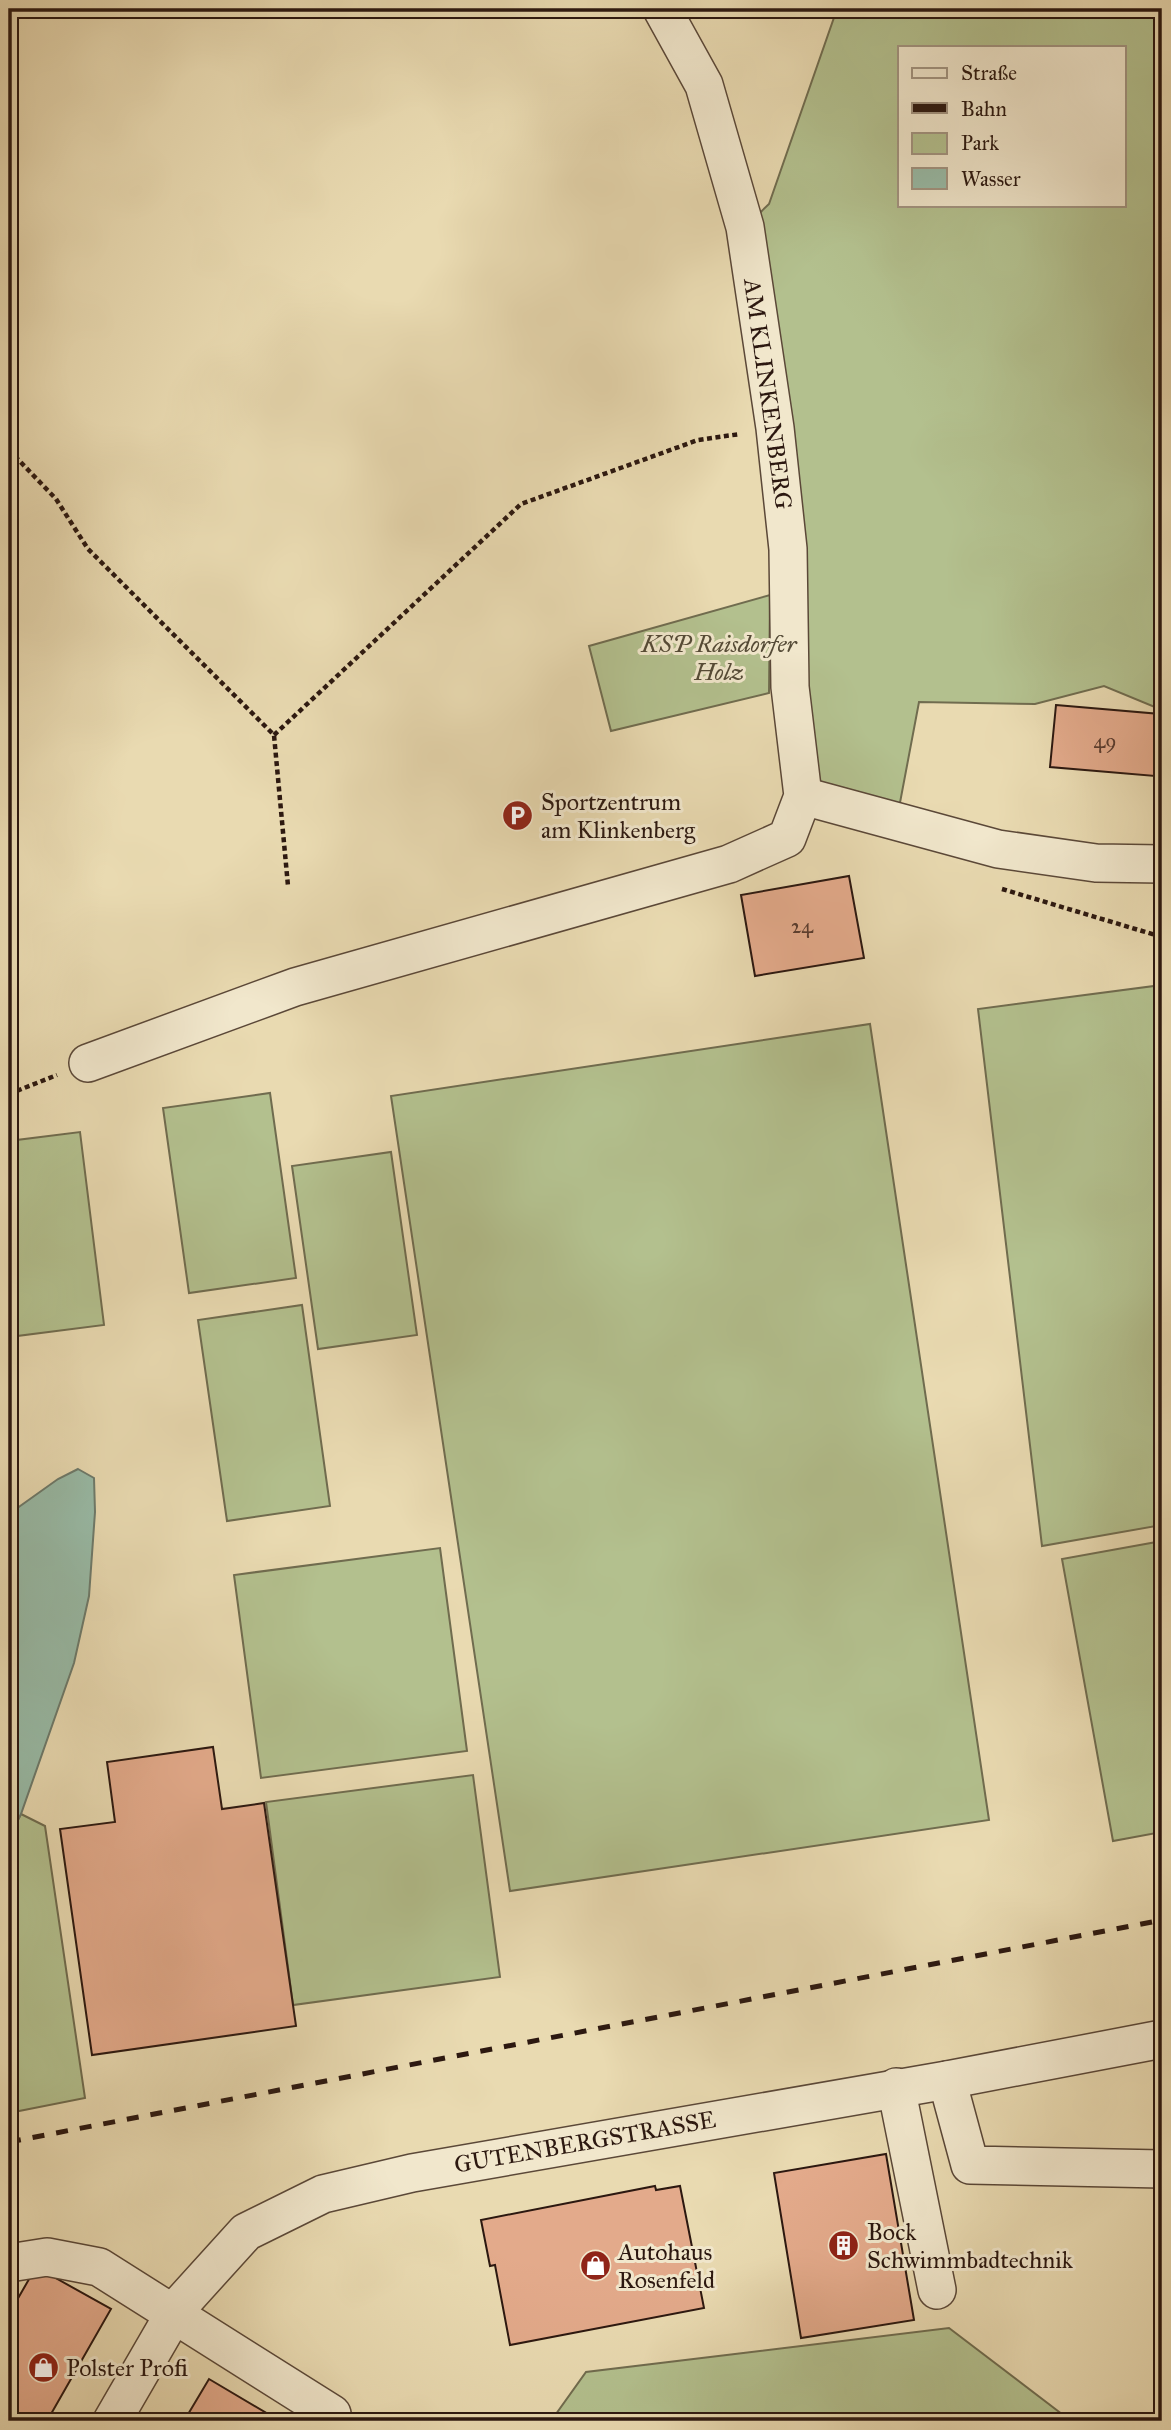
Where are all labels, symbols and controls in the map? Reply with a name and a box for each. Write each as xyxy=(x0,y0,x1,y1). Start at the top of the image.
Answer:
legend xyxy=(898,46,1126,206)
text: Straße xyxy=(961,60,1017,86)
text: Bahn xyxy=(961,96,1007,122)
text: Park xyxy=(961,130,999,156)
text: Wasser xyxy=(961,166,1021,192)
street label: AM KLINKENBERG xyxy=(737,276,799,511)
park label: KSP Raisdorfer Holz xyxy=(641,629,798,687)
house number: 49 xyxy=(1094,728,1116,754)
place label: Sportzentrum am Klinkenberg xyxy=(541,787,696,845)
parking icon: Sportzentrum am Klinkenberg xyxy=(501,799,535,833)
house number: 24 xyxy=(791,913,814,939)
street label: GUTENBERGSTRASSE xyxy=(452,2104,718,2180)
place label: Bock Schwimmbadtechnik xyxy=(867,2217,1074,2275)
building icon: Bock Schwimmbadtechnik xyxy=(827,2229,861,2263)
place label: Autohaus Rosenfeld xyxy=(617,2237,715,2295)
shop icon: Autohaus Rosenfeld xyxy=(578,2249,612,2283)
shop icon: Polster Profi xyxy=(26,2351,60,2385)
place label: Polster Profi xyxy=(66,2353,188,2383)

